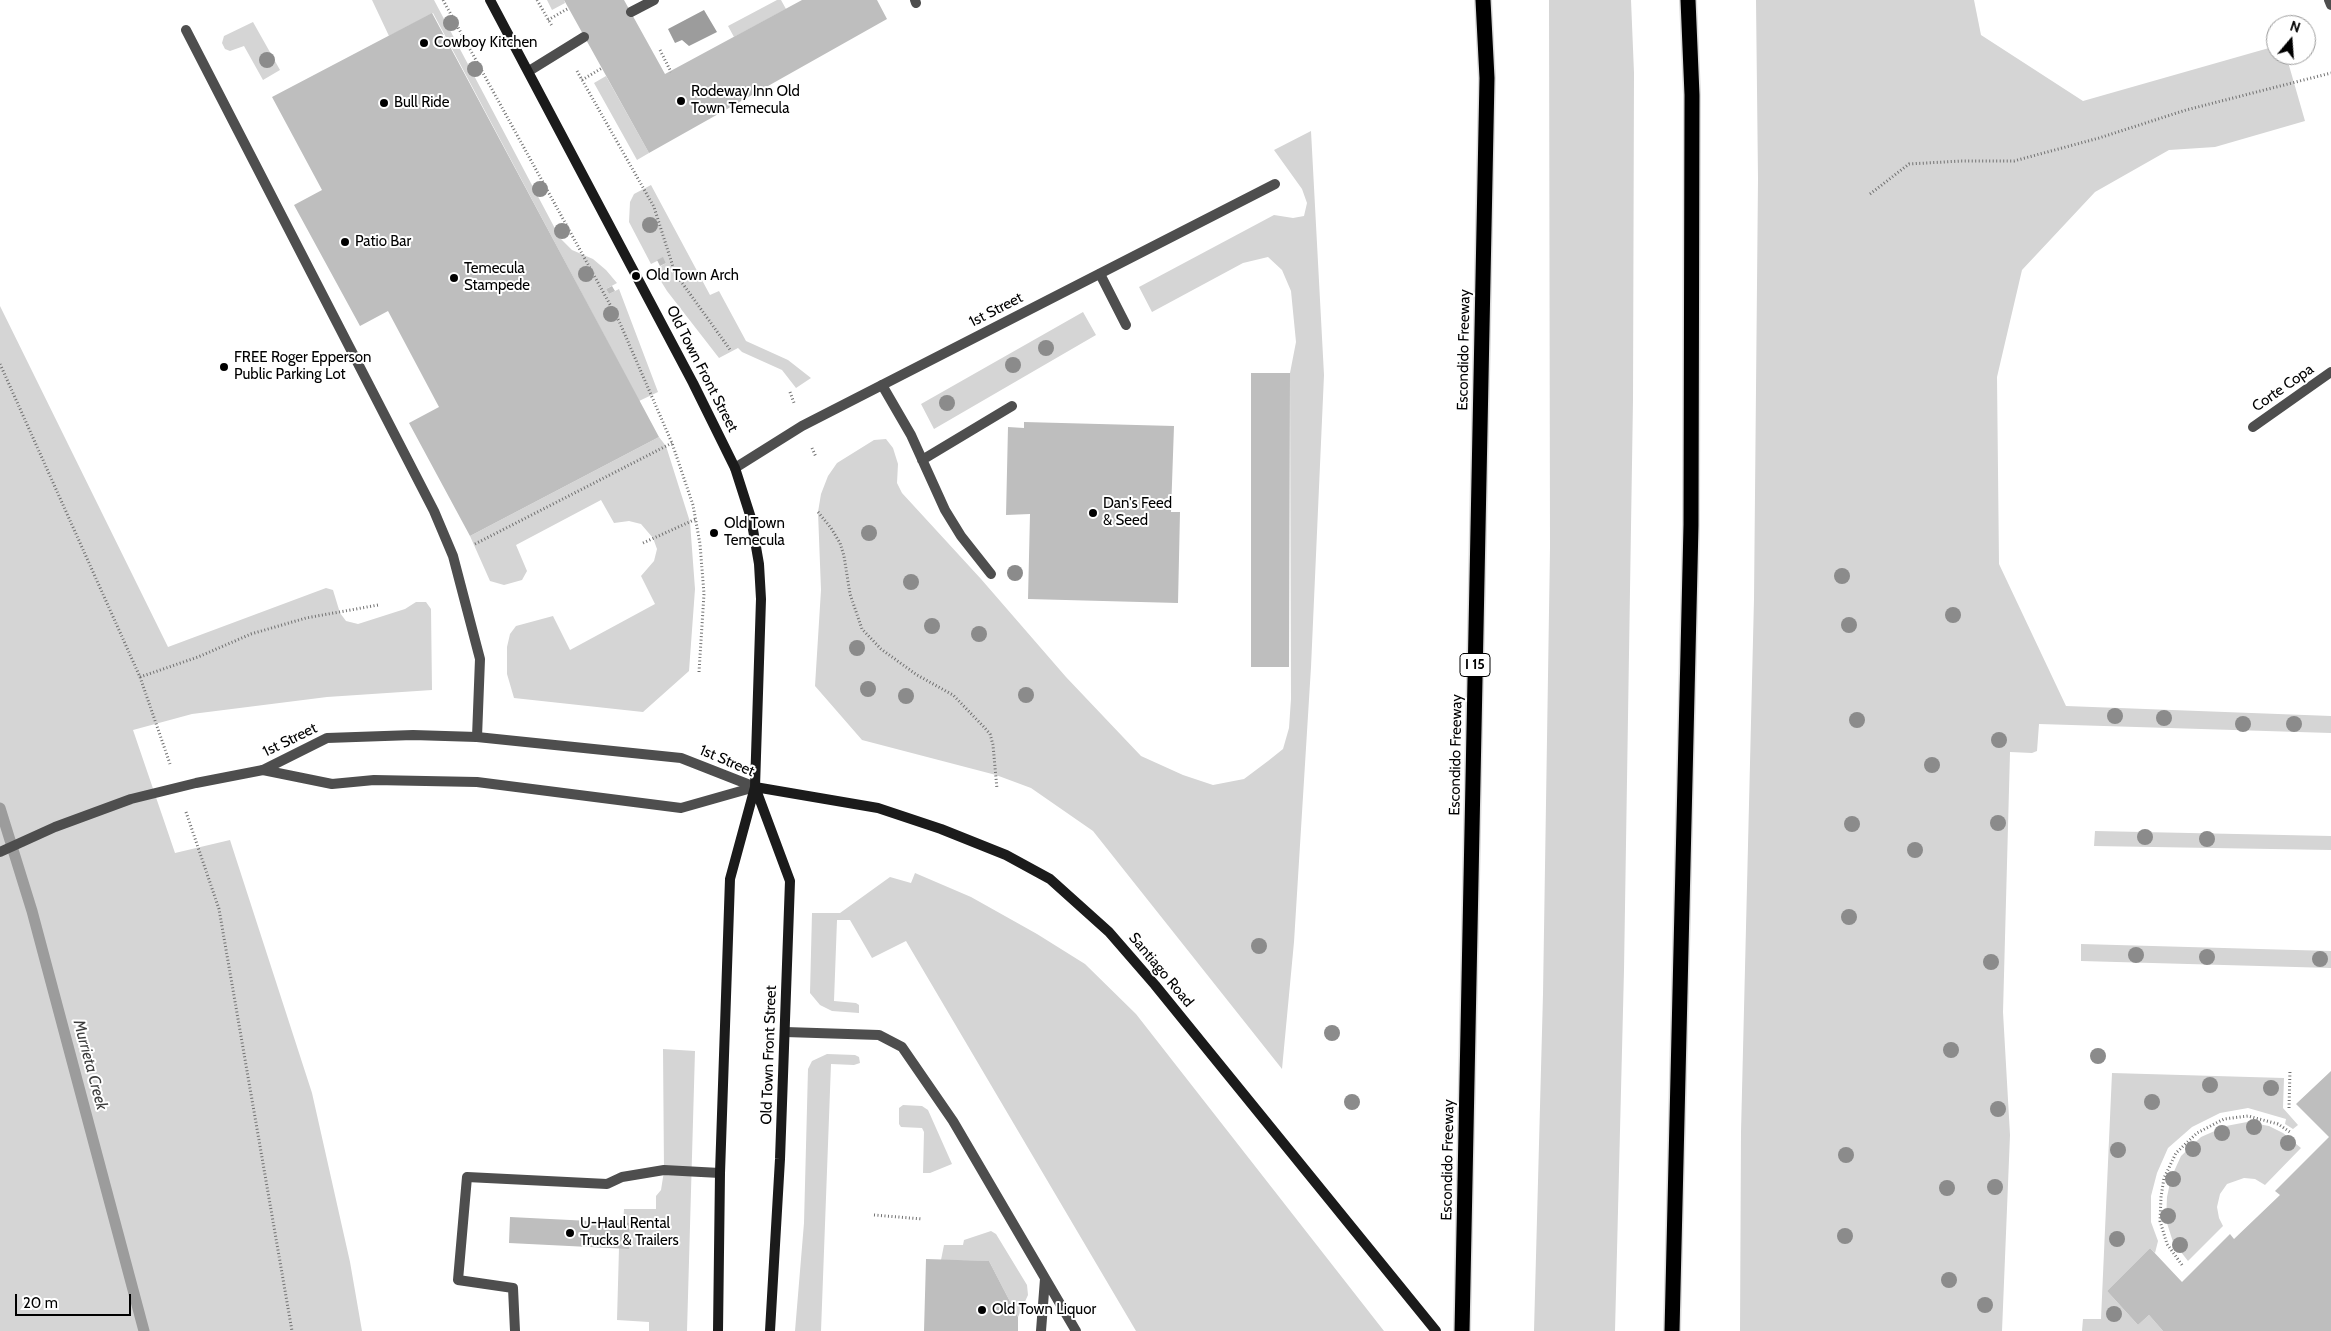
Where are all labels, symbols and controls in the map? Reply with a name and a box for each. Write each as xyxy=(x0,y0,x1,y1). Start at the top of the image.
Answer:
north arrow xyxy=(2266,15,2316,65)
text: N xyxy=(2288,17,2303,37)
place label: Cowboy Kitchen xyxy=(434,34,537,52)
marker: Cowboy Kitchen xyxy=(418,37,430,49)
place label: Rodeway Inn Old Town Temecula xyxy=(691,83,800,118)
place label: Bull Ride xyxy=(394,94,449,112)
marker: Rodeway Inn Old Town Temecula xyxy=(675,95,687,107)
marker: Bull Ride xyxy=(378,97,390,109)
place label: Patio Bar xyxy=(355,233,411,251)
marker: Patio Bar xyxy=(339,236,351,248)
place label: Temecula Stampede xyxy=(464,260,530,295)
place label: Old Town Arch xyxy=(646,267,739,285)
marker: Old Town Arch xyxy=(630,270,642,282)
marker: Temecula Stampede xyxy=(448,272,460,284)
street label: 1st Street xyxy=(966,289,1026,331)
street label: Escondido Freeway xyxy=(1454,289,1474,411)
street label: Old Town Front Street xyxy=(662,303,742,435)
place label: FREE Roger Epperson Public Parking Lot xyxy=(234,349,371,384)
street label: Corte Copa xyxy=(2249,360,2317,416)
marker: FREE Roger Epperson Public Parking Lot xyxy=(218,361,230,373)
place label: Dan's Feed & Seed xyxy=(1103,495,1172,530)
marker: Dan's Feed & Seed xyxy=(1087,507,1099,519)
place label: Old Town Temecula xyxy=(724,515,785,550)
marker: Old Town Temecula xyxy=(708,527,720,539)
road number: I 15 xyxy=(1460,654,1490,676)
street label: Escondido Freeway xyxy=(1446,694,1466,816)
street label: 1st Street xyxy=(260,719,320,761)
street label: 1st Street xyxy=(697,741,757,781)
street label: Santiago Road xyxy=(1125,929,1197,1011)
street label: Old Town Front Street xyxy=(758,985,780,1125)
water label: Murrieta Creek xyxy=(69,1018,111,1112)
street label: Escondido Freeway xyxy=(1438,1099,1458,1221)
place label: U-Haul Rental Trucks & Trailers xyxy=(580,1215,679,1250)
marker: U-Haul Rental Trucks & Trailers xyxy=(564,1227,576,1239)
scale bar xyxy=(18,1284,134,1316)
text: 20 m xyxy=(23,1294,58,1312)
place label: Old Town Liquor xyxy=(992,1301,1096,1319)
marker: Old Town Liquor xyxy=(976,1304,988,1316)

